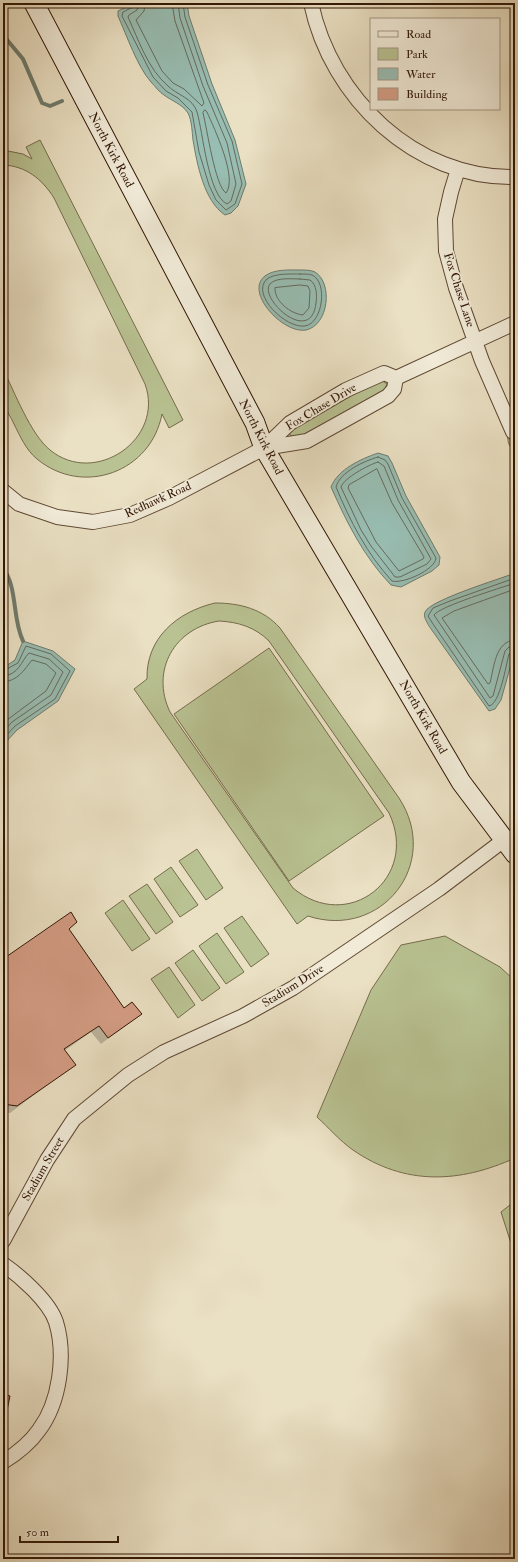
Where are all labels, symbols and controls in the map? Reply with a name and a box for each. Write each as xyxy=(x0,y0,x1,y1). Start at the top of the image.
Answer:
legend xyxy=(370,18,500,110)
text: Road xyxy=(406,27,431,42)
text: Park xyxy=(406,47,428,62)
text: Water xyxy=(405,67,436,82)
text: Building xyxy=(406,87,449,102)
street label: North Kirk Road xyxy=(85,110,137,190)
street label: Fox Chase Lane xyxy=(440,251,478,329)
street label: Fox Chase Drive xyxy=(283,380,359,434)
street label: North Kirk Road xyxy=(236,397,287,477)
street label: Redhawk Road xyxy=(122,479,194,521)
street label: North Kirk Road xyxy=(396,677,450,757)
street label: Stadium Drive xyxy=(259,961,327,1011)
street label: Stadium Street xyxy=(19,1134,67,1204)
scale bar xyxy=(20,1518,118,1544)
text: 50 m xyxy=(26,1525,50,1540)

